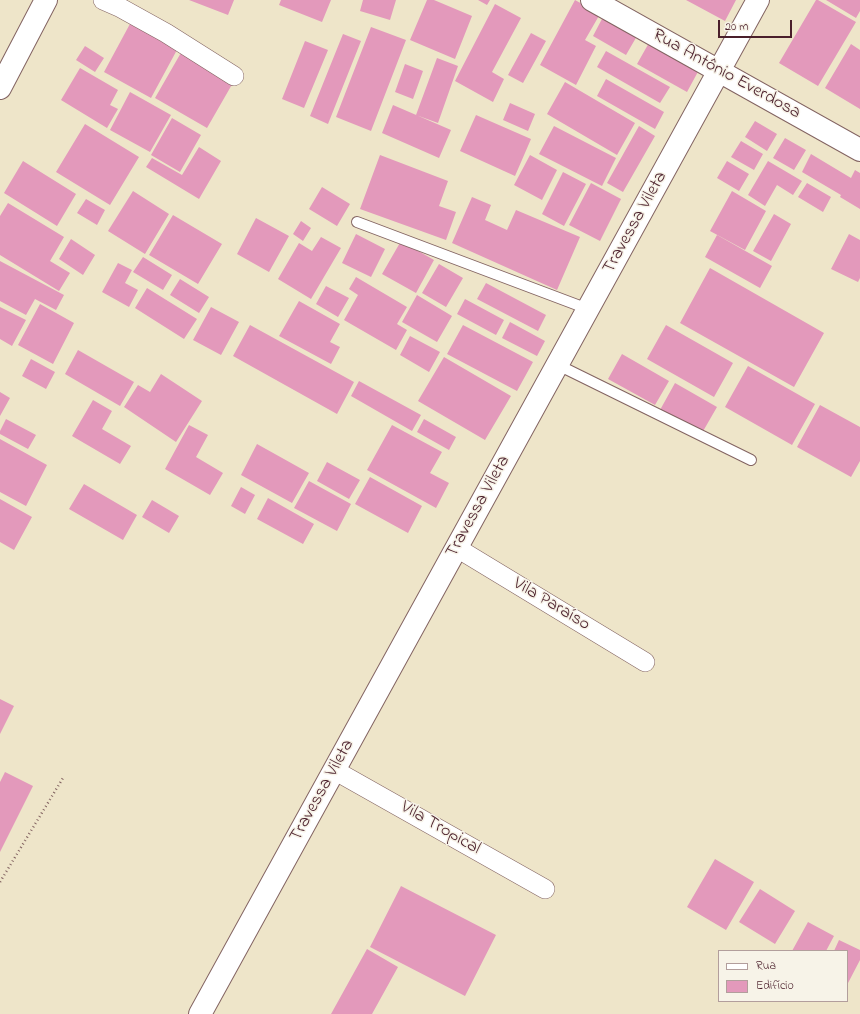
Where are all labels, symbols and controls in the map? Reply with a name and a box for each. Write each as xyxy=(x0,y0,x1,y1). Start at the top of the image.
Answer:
scale bar xyxy=(720,12,794,38)
text: 20 m xyxy=(725,18,748,36)
street label: Rua Antônio Everdosa xyxy=(648,25,804,125)
street label: Travessa Vileta xyxy=(599,168,673,278)
street label: Travessa Vileta xyxy=(442,452,516,562)
street label: Vila Paraíso xyxy=(509,574,593,636)
street label: Travessa Vileta xyxy=(286,736,360,846)
street label: Vila Tropical xyxy=(396,797,484,861)
legend xyxy=(718,950,848,1002)
text: Rua xyxy=(756,957,776,975)
text: Edifício xyxy=(756,977,794,995)

